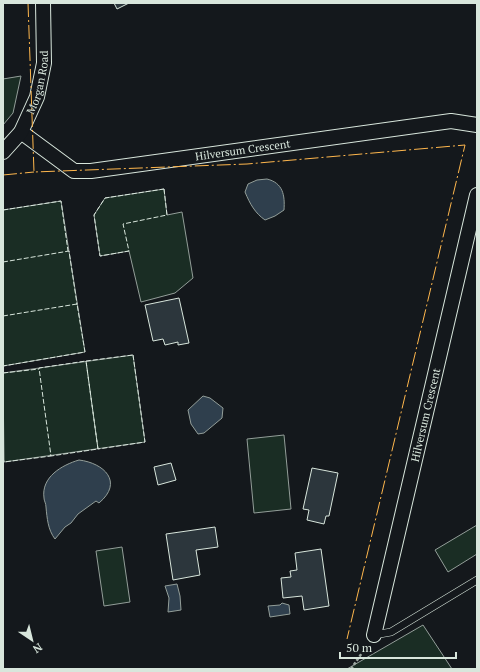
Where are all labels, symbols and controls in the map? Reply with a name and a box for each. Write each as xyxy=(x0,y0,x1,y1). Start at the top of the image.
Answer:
street label: Morgan Road xyxy=(23,50,51,116)
street label: Hilversum Crescent xyxy=(194,136,291,163)
street label: Hilversum Crescent xyxy=(408,367,443,463)
north arrow xyxy=(12,620,52,660)
scale bar xyxy=(340,634,456,660)
text: N xyxy=(30,640,45,657)
text: 50 m xyxy=(346,640,373,655)

